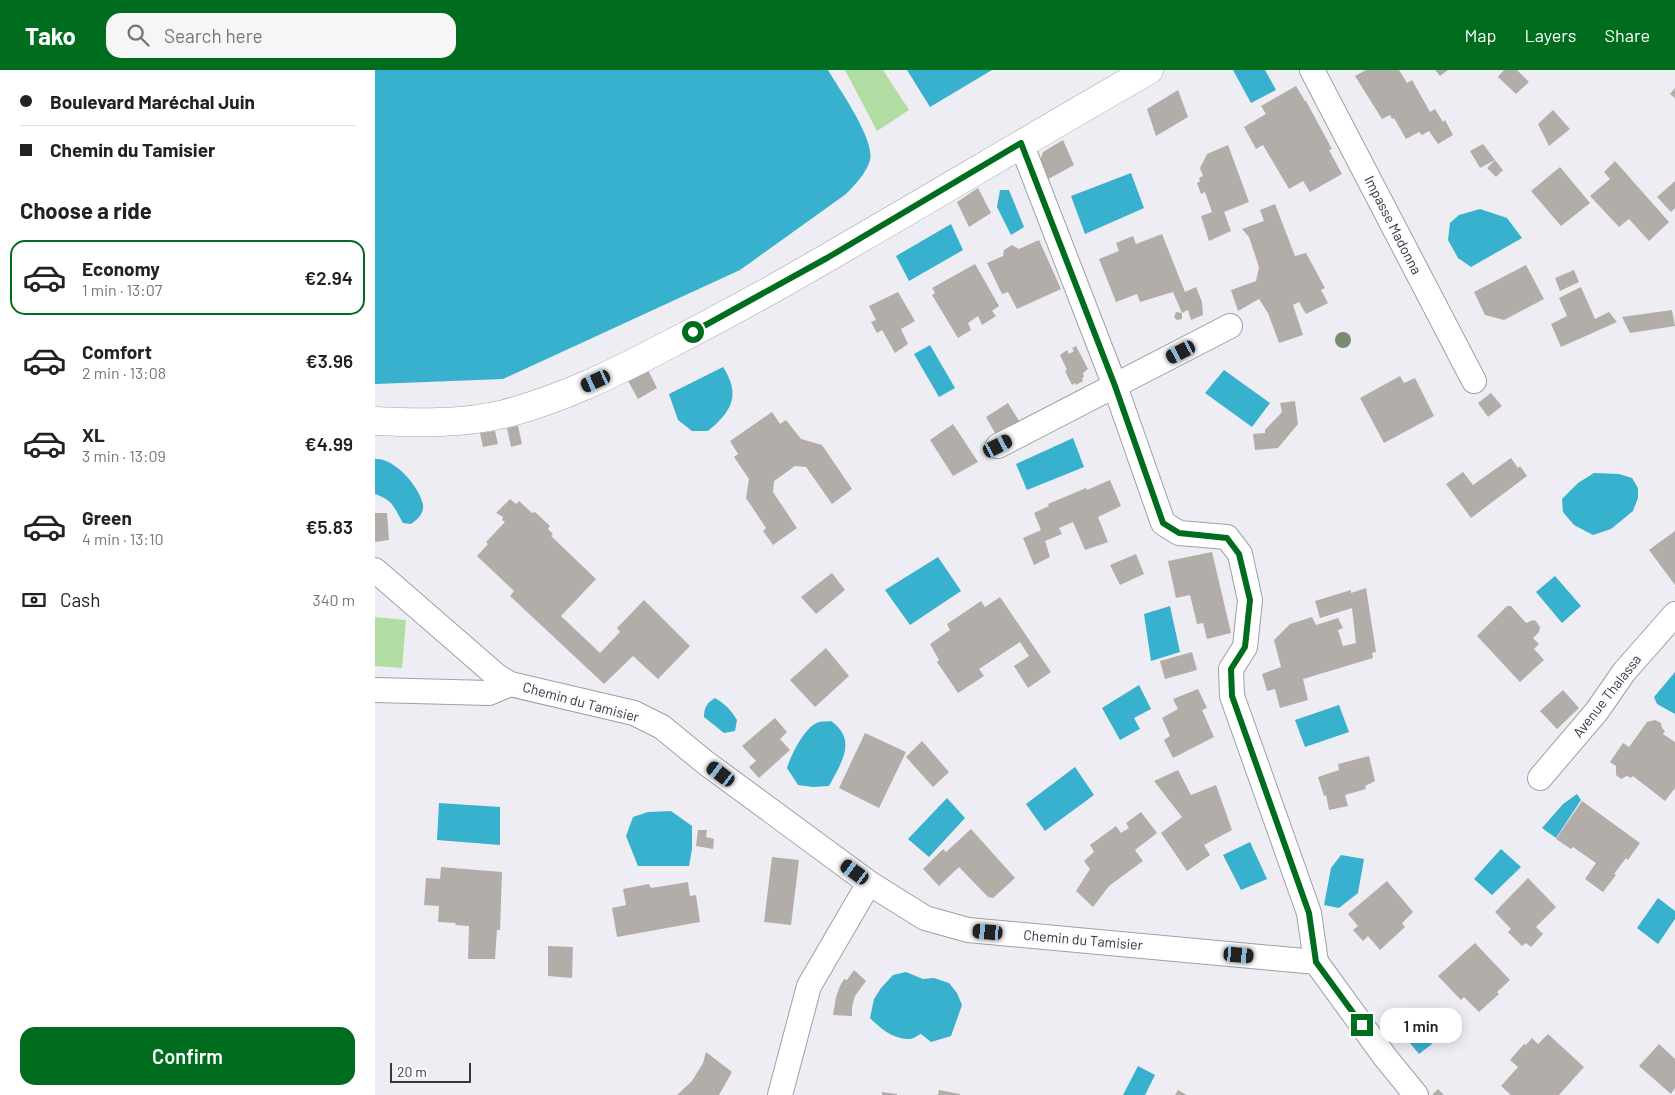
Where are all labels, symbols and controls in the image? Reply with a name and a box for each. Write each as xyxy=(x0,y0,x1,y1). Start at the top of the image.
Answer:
search box xyxy=(106,13,456,58)
text: Tako xyxy=(25,21,76,50)
icon: search xyxy=(124,21,152,49)
text: Search here xyxy=(164,24,263,47)
text: Map xyxy=(1464,24,1496,46)
text: Layers xyxy=(1524,24,1577,46)
text: Share xyxy=(1605,24,1650,46)
text: Boulevard Maréchal Juin xyxy=(50,90,255,113)
text: Chemin du Tamisier xyxy=(50,138,215,161)
street label: Impasse Madonna xyxy=(1361,173,1426,277)
text: Choose a ride xyxy=(20,197,152,223)
icon: car xyxy=(22,255,67,300)
text: Economy xyxy=(82,257,160,280)
text: €2.94 xyxy=(304,266,353,289)
text: 1 min · 13:07 xyxy=(82,280,162,299)
route start xyxy=(682,321,704,343)
icon: car xyxy=(22,338,67,383)
car xyxy=(1164,339,1197,365)
text: Comfort xyxy=(82,340,152,363)
text: €3.96 xyxy=(306,349,353,372)
text: 2 min · 13:08 xyxy=(82,363,166,382)
car xyxy=(579,368,612,394)
icon: car xyxy=(22,421,67,466)
text: XL xyxy=(82,423,105,446)
text: €4.99 xyxy=(305,432,353,455)
car xyxy=(981,433,1014,459)
text: 3 min · 13:09 xyxy=(82,446,166,465)
icon: car xyxy=(22,504,67,549)
text: Green xyxy=(82,506,132,529)
text: €5.83 xyxy=(305,515,353,538)
text: 4 min · 13:10 xyxy=(82,529,164,548)
icon: cash xyxy=(20,586,48,614)
text: Cash xyxy=(60,588,101,611)
text: 340 m xyxy=(312,590,355,609)
street label: Avenue Thalassa xyxy=(1569,651,1644,741)
street label: Chemin du Tamisier xyxy=(521,678,641,725)
car xyxy=(704,759,737,789)
car xyxy=(838,857,871,887)
car xyxy=(972,923,1003,941)
street label: Chemin du Tamisier xyxy=(1023,926,1143,953)
car xyxy=(1223,946,1254,964)
callout: 1 min xyxy=(1379,1008,1462,1042)
route end xyxy=(1351,1014,1373,1036)
text: 1 min xyxy=(1404,1016,1438,1035)
button: Confirm xyxy=(20,1027,355,1085)
scale bar xyxy=(390,1060,471,1083)
text: 20 m xyxy=(397,1063,427,1080)

